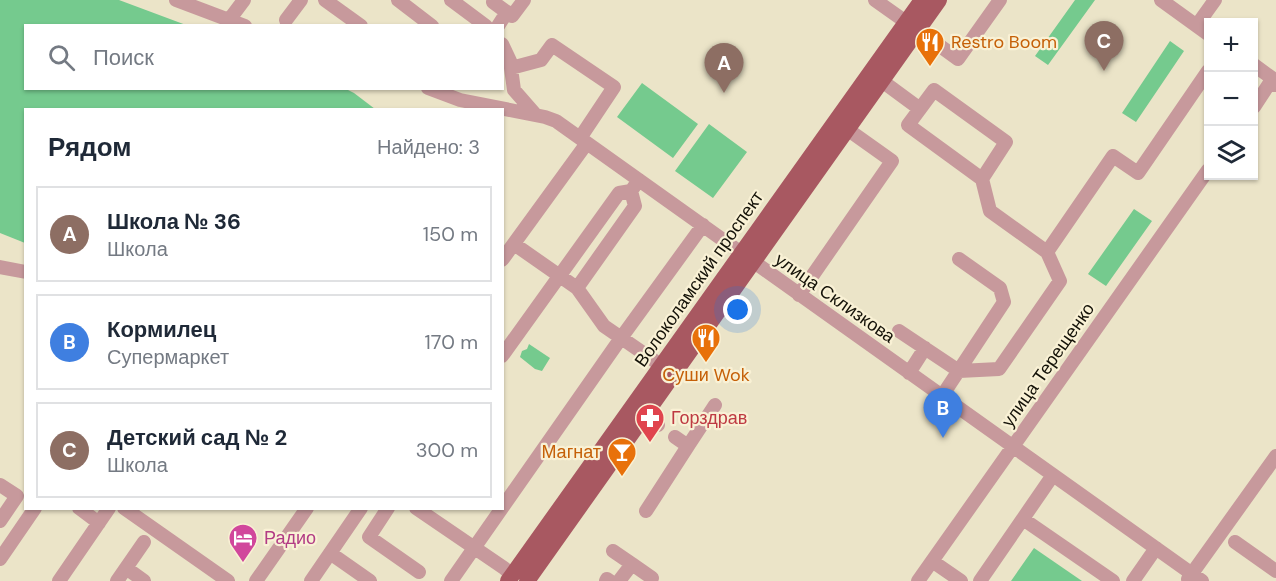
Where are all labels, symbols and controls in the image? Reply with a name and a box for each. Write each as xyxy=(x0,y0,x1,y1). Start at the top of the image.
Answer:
map controls xyxy=(1204,18,1258,180)
button: + xyxy=(1204,18,1258,72)
pin: C xyxy=(1084,22,1124,71)
search box xyxy=(24,24,504,90)
restaurant icon: Restro Boom xyxy=(914,26,946,68)
place label: Restro Boom xyxy=(951,30,1057,54)
icon: search xyxy=(45,41,78,74)
text: Поиск xyxy=(93,43,154,72)
pin: A xyxy=(704,44,744,93)
button: − xyxy=(1204,72,1258,126)
button: layers xyxy=(1204,126,1258,180)
text: Рядом xyxy=(48,130,131,164)
text: Найдено: 3 xyxy=(377,134,480,160)
street label: Волоколамский проспект xyxy=(629,186,769,372)
text: Школа № 36 xyxy=(107,207,241,236)
text: A xyxy=(62,221,77,247)
text: 150 m xyxy=(423,221,478,247)
text: Школа xyxy=(107,236,168,262)
street label: улица Склизкова xyxy=(770,248,901,349)
your location xyxy=(723,295,752,324)
street label: улица Терещенко xyxy=(996,298,1100,432)
text: Кормилец xyxy=(107,315,216,344)
restaurant icon: Суши Wok xyxy=(690,322,722,364)
text: B xyxy=(63,329,76,355)
text: 170 m xyxy=(425,329,478,355)
text: Супермаркет xyxy=(107,344,229,370)
place label: Суши Wok xyxy=(662,363,750,387)
pin: B xyxy=(924,388,962,438)
pharmacy icon: Горздрав xyxy=(634,402,666,444)
place label: Горздрав xyxy=(671,406,747,430)
text: Детский сад № 2 xyxy=(107,423,287,452)
bar icon: Магнат xyxy=(606,436,638,478)
text: C xyxy=(62,437,77,463)
text: 300 m xyxy=(416,437,478,463)
place label: Магнат xyxy=(541,440,601,464)
text: Школа xyxy=(107,452,168,478)
hotel icon: Радио xyxy=(227,522,259,564)
place label: Радио xyxy=(264,526,316,550)

